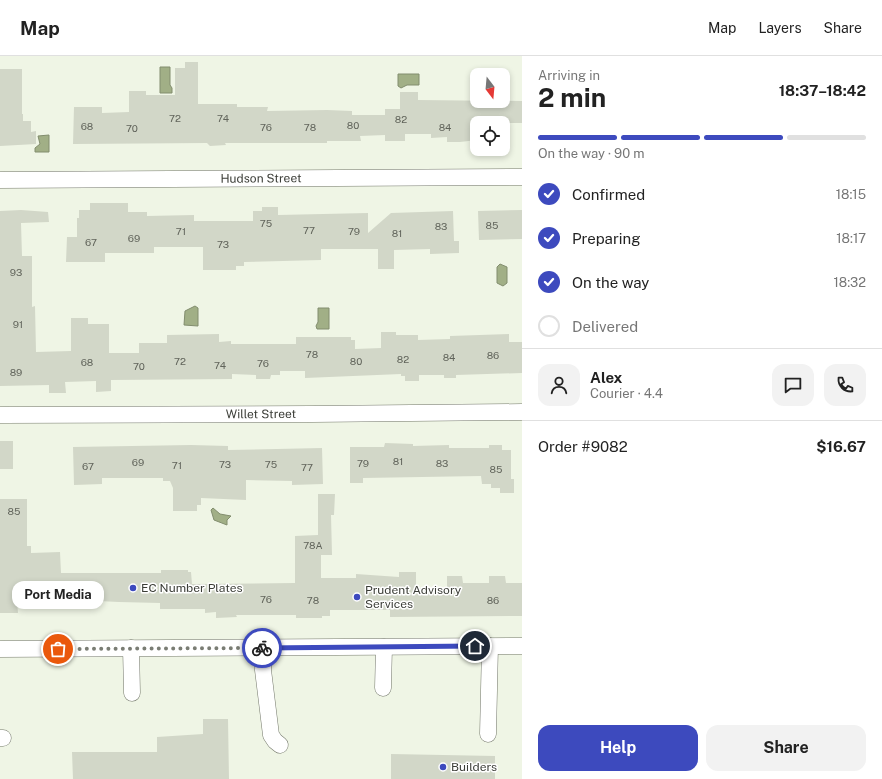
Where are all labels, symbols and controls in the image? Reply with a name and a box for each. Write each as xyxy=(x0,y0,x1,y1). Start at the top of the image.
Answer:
text: Map xyxy=(20,17,60,39)
text: Map xyxy=(708,20,736,36)
text: Layers xyxy=(758,20,802,36)
text: Share xyxy=(824,20,862,36)
north arrow xyxy=(470,68,510,108)
map controls xyxy=(470,68,510,156)
text: Arriving in xyxy=(538,68,600,83)
text: 2 min xyxy=(538,82,606,113)
text: 18:37–18:42 xyxy=(779,82,866,99)
house number: 72 xyxy=(169,112,181,124)
house number: 74 xyxy=(217,112,229,124)
house number: 82 xyxy=(395,113,407,125)
button: locate xyxy=(470,116,510,156)
house number: 80 xyxy=(347,119,359,131)
house number: 68 xyxy=(81,120,93,132)
house number: 76 xyxy=(260,121,272,133)
house number: 78 xyxy=(304,121,316,133)
house number: 84 xyxy=(439,121,451,133)
house number: 70 xyxy=(126,122,138,134)
text: On the way · 90 m xyxy=(538,146,645,161)
street label: Hudson Street xyxy=(220,171,302,186)
icon: check xyxy=(538,183,560,205)
text: Confirmed xyxy=(572,186,645,203)
text: 18:15 xyxy=(836,187,866,202)
house number: 75 xyxy=(260,217,272,229)
house number: 85 xyxy=(486,219,498,231)
house number: 83 xyxy=(435,220,447,232)
house number: 77 xyxy=(303,224,315,236)
house number: 71 xyxy=(176,225,186,237)
house number: 79 xyxy=(348,225,360,237)
house number: 81 xyxy=(392,227,402,239)
icon: check xyxy=(538,227,560,249)
text: Preparing xyxy=(572,230,641,247)
text: 18:17 xyxy=(836,231,866,246)
house number: 69 xyxy=(128,232,140,244)
house number: 67 xyxy=(85,236,97,248)
house number: 73 xyxy=(217,238,229,250)
house number: 93 xyxy=(10,266,22,278)
icon: check xyxy=(538,271,560,293)
text: On the way xyxy=(572,274,649,291)
text: 18:32 xyxy=(833,275,866,290)
house number: 91 xyxy=(13,318,23,330)
text: Delivered xyxy=(572,318,638,335)
house number: 78 xyxy=(306,348,318,360)
house number: 86 xyxy=(487,349,499,361)
house number: 84 xyxy=(443,351,455,363)
house number: 82 xyxy=(397,353,409,365)
house number: 72 xyxy=(174,355,186,367)
house number: 80 xyxy=(350,355,362,367)
house number: 68 xyxy=(81,356,93,368)
house number: 76 xyxy=(257,357,269,369)
house number: 74 xyxy=(214,359,226,371)
house number: 70 xyxy=(133,360,145,372)
button: person xyxy=(538,364,580,406)
button: chat xyxy=(772,364,814,406)
button: phone xyxy=(824,364,866,406)
house number: 89 xyxy=(10,366,22,378)
text: Alex xyxy=(590,369,622,386)
text: Courier · 4.4 xyxy=(590,386,663,401)
street label: Willet Street xyxy=(226,407,297,421)
text: Order #9082 xyxy=(538,438,628,455)
text: $16.67 xyxy=(816,438,866,455)
house number: 81 xyxy=(393,455,403,467)
house number: 69 xyxy=(132,456,144,468)
house number: 79 xyxy=(357,457,369,469)
house number: 83 xyxy=(436,457,448,469)
house number: 73 xyxy=(219,458,231,470)
house number: 75 xyxy=(265,458,277,470)
house number: 71 xyxy=(172,459,182,471)
house number: 67 xyxy=(82,460,94,472)
house number: 77 xyxy=(301,461,313,473)
house number: 85 xyxy=(490,463,502,475)
house number: 85 xyxy=(8,505,20,517)
house number: 78A xyxy=(303,539,323,551)
callout: Port Media xyxy=(12,581,104,609)
place label: EC Number Plates xyxy=(141,581,243,595)
marker: EC Number Plates xyxy=(128,583,138,593)
place label: Prudent Advisory Services xyxy=(365,583,462,611)
text: Port Media xyxy=(24,587,92,602)
marker: Prudent Advisory Services xyxy=(352,592,362,602)
house number: 76 xyxy=(260,593,272,605)
house number: 78 xyxy=(307,594,319,606)
house number: 86 xyxy=(487,594,499,606)
courier xyxy=(242,628,282,668)
pin xyxy=(458,629,492,663)
pin xyxy=(41,632,75,666)
icon: home xyxy=(464,635,486,657)
icon: bike xyxy=(251,637,273,659)
icon: bag xyxy=(47,638,69,660)
button: Help xyxy=(538,725,698,771)
button: Share xyxy=(706,725,866,771)
place label: Builders xyxy=(451,760,497,774)
marker: Builders xyxy=(438,762,448,772)

